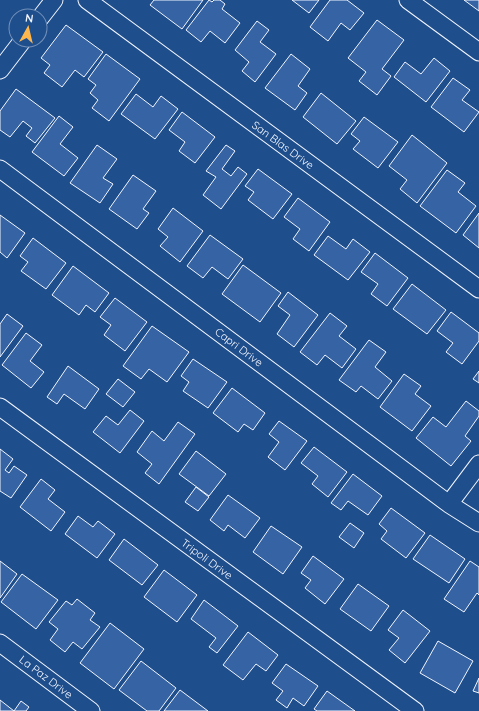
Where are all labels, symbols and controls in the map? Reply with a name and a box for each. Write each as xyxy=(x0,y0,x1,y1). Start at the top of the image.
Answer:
north arrow xyxy=(8,8,48,48)
text: N xyxy=(24,11,34,26)
street label: San Blas Drive xyxy=(249,118,317,172)
street label: Capri Drive xyxy=(212,324,266,370)
street label: Tripoli Drive xyxy=(179,536,235,582)
street label: La Paz Drive xyxy=(16,652,76,702)

